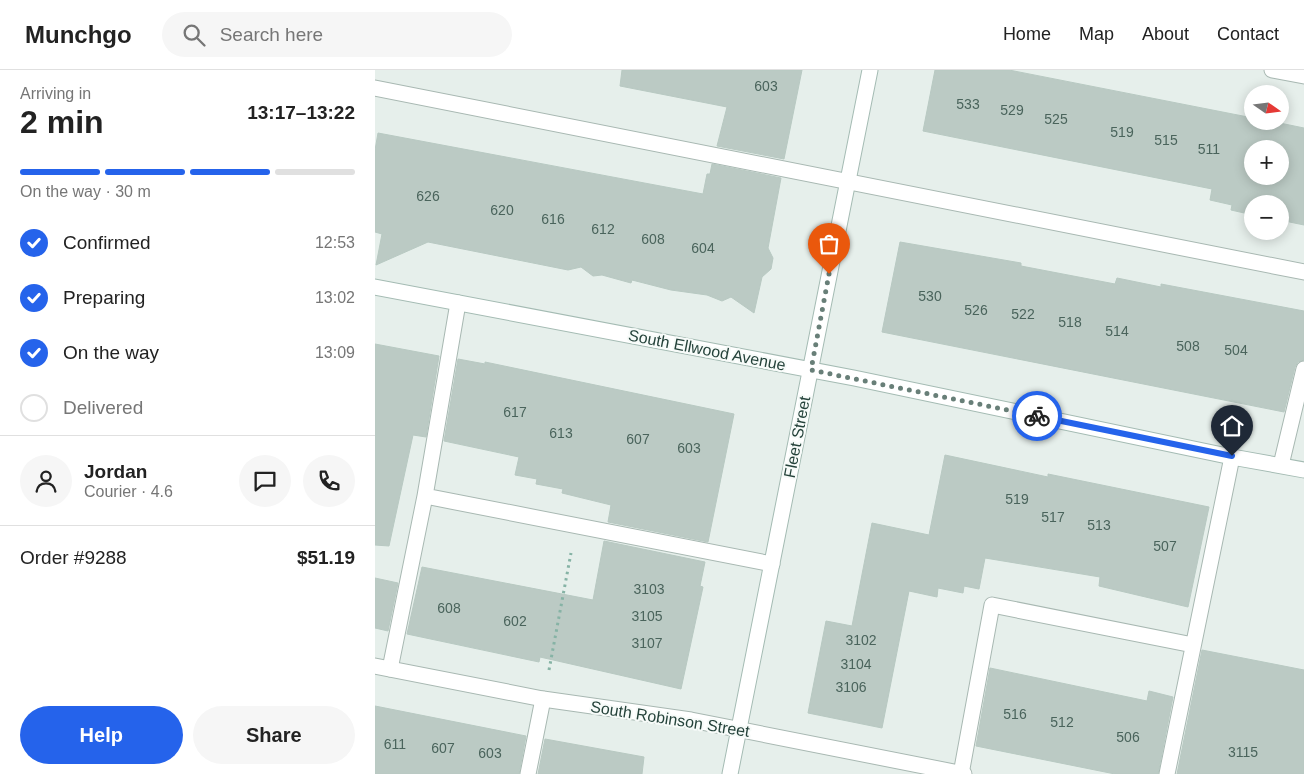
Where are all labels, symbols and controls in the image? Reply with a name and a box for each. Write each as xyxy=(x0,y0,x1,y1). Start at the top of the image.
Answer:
search box xyxy=(162,12,512,57)
text: Munchgo xyxy=(25,21,132,48)
icon: search xyxy=(180,21,208,49)
text: Search here xyxy=(220,24,323,45)
text: Home xyxy=(1003,24,1051,44)
text: Map xyxy=(1079,24,1114,44)
text: About xyxy=(1142,24,1189,44)
text: Contact xyxy=(1217,24,1279,44)
house number: 603 xyxy=(754,78,778,94)
text: Arriving in xyxy=(20,85,91,102)
north arrow xyxy=(1244,85,1289,130)
map controls xyxy=(1244,85,1289,240)
house number: 533 xyxy=(956,96,980,112)
text: 13:17–13:22 xyxy=(247,102,355,123)
house number: 529 xyxy=(1000,102,1024,118)
text: 2 min xyxy=(20,104,104,140)
house number: 525 xyxy=(1044,111,1068,127)
house number: 519 xyxy=(1110,124,1134,140)
house number: 515 xyxy=(1154,132,1178,148)
button: + xyxy=(1244,140,1289,185)
house number: 511 xyxy=(1198,141,1220,157)
text: On the way · 30 m xyxy=(20,183,151,200)
house number: 626 xyxy=(416,188,440,204)
button: − xyxy=(1244,195,1289,240)
house number: 620 xyxy=(490,202,514,218)
house number: 616 xyxy=(541,211,565,227)
house number: 612 xyxy=(591,221,615,237)
pin xyxy=(808,223,850,274)
icon: check xyxy=(20,229,48,257)
icon: bag xyxy=(815,230,843,258)
house number: 608 xyxy=(641,231,665,247)
text: Confirmed xyxy=(63,232,151,253)
text: 12:53 xyxy=(315,234,355,251)
house number: 604 xyxy=(691,240,715,256)
icon: check xyxy=(20,284,48,312)
text: Preparing xyxy=(63,287,145,308)
house number: 530 xyxy=(918,288,942,304)
text: 13:02 xyxy=(315,289,355,306)
house number: 526 xyxy=(964,302,988,318)
house number: 522 xyxy=(1011,306,1035,322)
house number: 518 xyxy=(1058,314,1082,330)
house number: 514 xyxy=(1105,323,1129,339)
street label: South Ellwood Avenue xyxy=(627,326,787,374)
house number: 508 xyxy=(1176,338,1200,354)
icon: check xyxy=(20,339,48,367)
text: On the way xyxy=(63,342,159,363)
house number: 504 xyxy=(1224,342,1248,358)
text: 13:09 xyxy=(315,344,355,361)
courier xyxy=(1012,391,1062,441)
street label: Fleet Street xyxy=(781,394,813,479)
text: Delivered xyxy=(63,397,143,418)
icon: bike xyxy=(1023,402,1051,430)
house number: 617 xyxy=(503,404,527,420)
pin xyxy=(1211,405,1253,456)
icon: home xyxy=(1218,412,1246,440)
house number: 613 xyxy=(549,425,573,441)
house number: 607 xyxy=(626,431,650,447)
house number: 603 xyxy=(677,440,701,456)
button: person xyxy=(20,455,72,507)
button: chat xyxy=(239,455,291,507)
button: phone xyxy=(303,455,355,507)
text: Jordan xyxy=(84,461,147,482)
text: Courier · 4.6 xyxy=(84,483,173,500)
house number: 519 xyxy=(1005,491,1029,507)
house number: 517 xyxy=(1041,509,1065,525)
house number: 513 xyxy=(1087,517,1111,533)
house number: 507 xyxy=(1153,538,1177,554)
text: Order #9288 xyxy=(20,547,127,568)
text: $51.19 xyxy=(297,547,355,568)
house number: 3103 xyxy=(633,581,665,597)
house number: 608 xyxy=(437,600,461,616)
house number: 3105 xyxy=(631,608,663,624)
house number: 602 xyxy=(503,613,527,629)
house number: 3102 xyxy=(845,632,877,648)
house number: 3107 xyxy=(631,635,663,651)
house number: 3104 xyxy=(840,656,872,672)
house number: 3106 xyxy=(835,679,867,695)
street label: South Robinson Street xyxy=(589,698,751,740)
button: Help xyxy=(20,706,183,764)
button: Share xyxy=(193,706,355,764)
house number: 516 xyxy=(1003,706,1027,722)
house number: 512 xyxy=(1050,714,1074,730)
house number: 506 xyxy=(1116,729,1140,745)
house number: 611 xyxy=(384,736,406,752)
house number: 607 xyxy=(431,740,455,756)
house number: 3115 xyxy=(1228,744,1258,760)
house number: 603 xyxy=(478,745,502,761)

